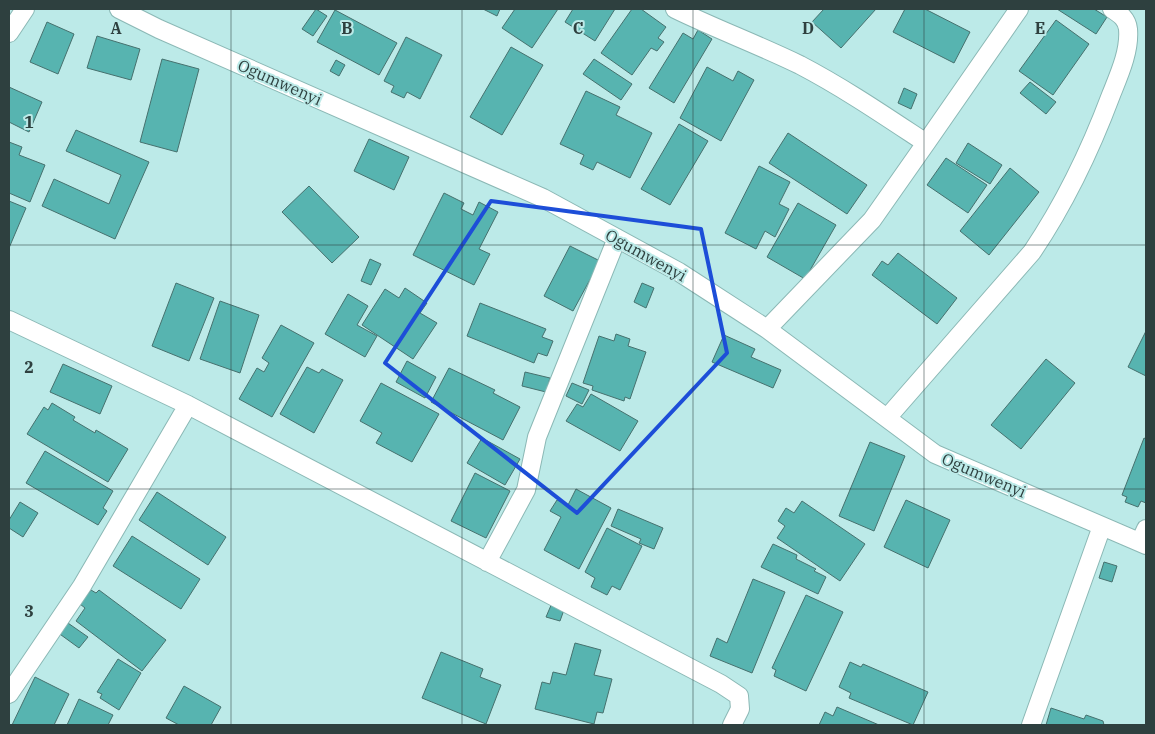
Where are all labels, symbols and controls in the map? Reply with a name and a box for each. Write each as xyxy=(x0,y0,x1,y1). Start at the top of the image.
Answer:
text: A xyxy=(110,18,122,38)
text: B xyxy=(341,18,353,38)
text: C xyxy=(573,18,583,38)
text: D xyxy=(802,18,814,38)
text: E xyxy=(1035,18,1045,38)
street label: Ogumwenyi xyxy=(235,55,325,109)
text: 1 xyxy=(24,112,34,132)
street label: Ogumwenyi xyxy=(602,225,690,285)
text: 2 xyxy=(24,357,34,377)
street label: Ogumwenyi xyxy=(939,448,1029,502)
text: 3 xyxy=(24,601,34,621)

